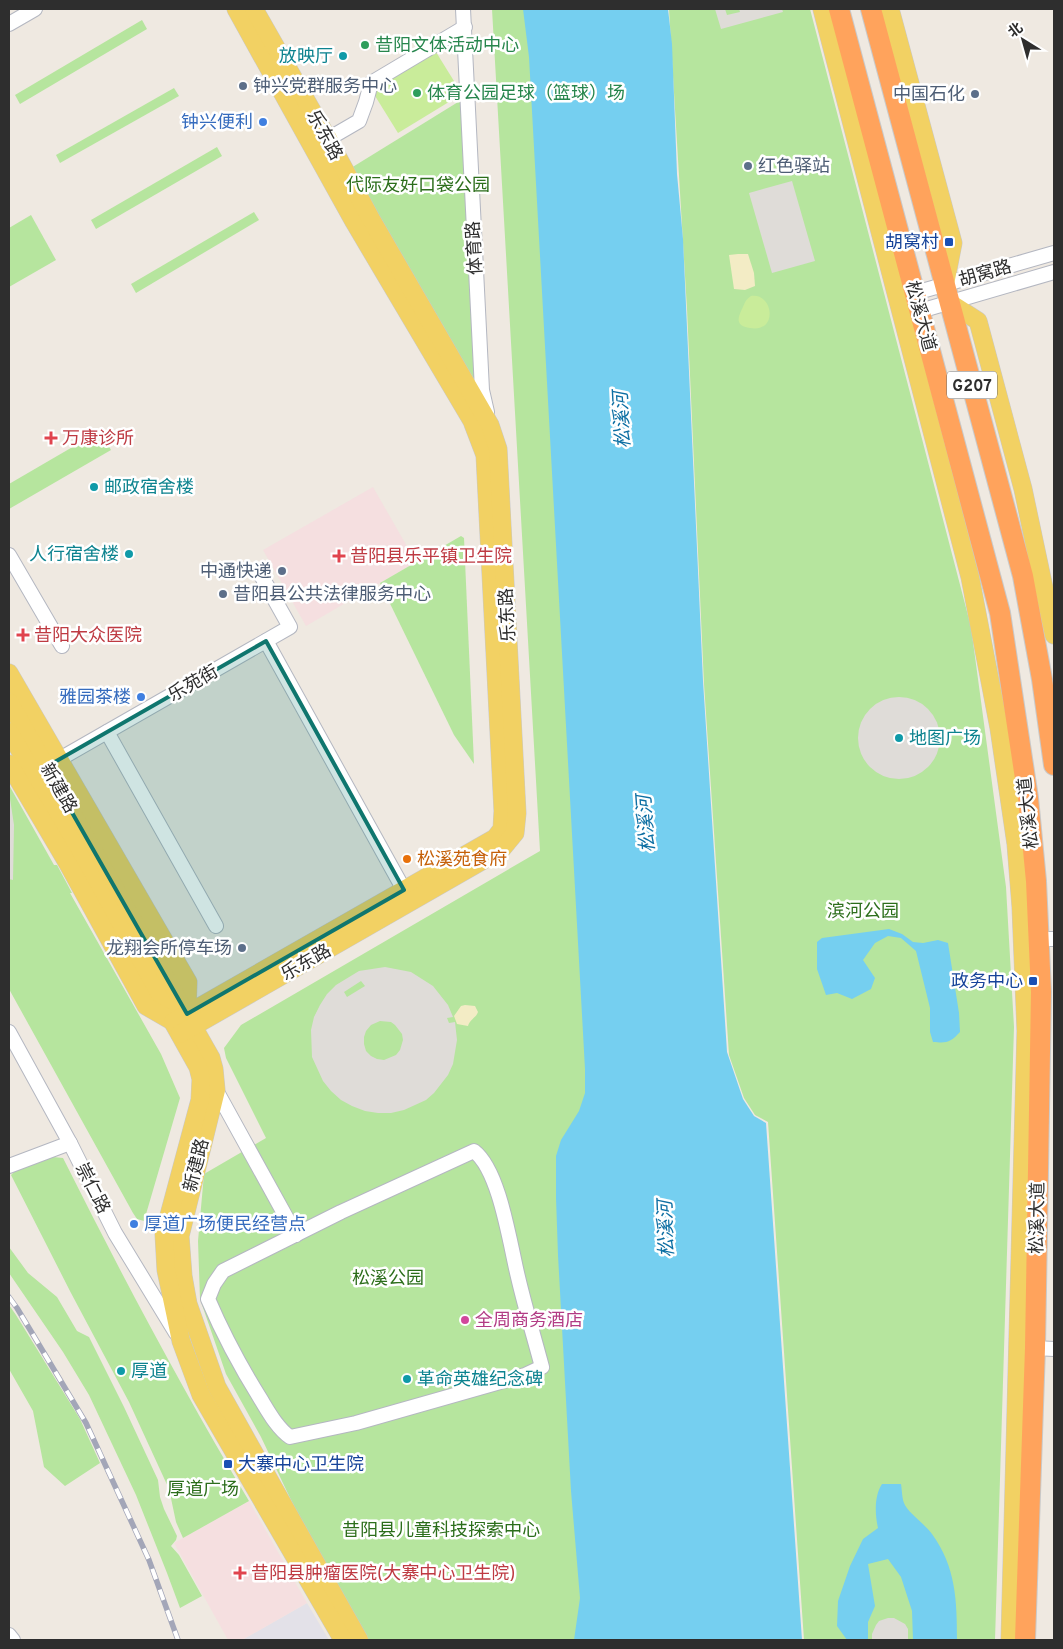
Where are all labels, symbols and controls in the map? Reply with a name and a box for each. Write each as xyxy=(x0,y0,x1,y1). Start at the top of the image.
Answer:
north arrow xyxy=(998,15,1048,65)
text: 北 xyxy=(1005,20,1027,42)
place label: 昔阳文体活动中心 xyxy=(375,35,519,58)
marker: 昔阳文体活动中心 xyxy=(359,39,371,51)
place label: 放映厅 xyxy=(279,46,333,69)
marker: 放映厅 xyxy=(337,50,349,62)
place label: 钟兴党群服务中心 xyxy=(253,76,397,99)
marker: 钟兴党群服务中心 xyxy=(237,80,249,92)
place label: 体育公园足球（篮球）场 xyxy=(427,83,625,106)
place label: 中国石化 xyxy=(893,84,965,107)
marker: 体育公园足球（篮球）场 xyxy=(411,87,423,99)
marker: 中国石化 xyxy=(969,88,981,100)
street label: 乐东路 xyxy=(301,107,347,165)
place label: 钟兴便利 xyxy=(181,112,253,135)
marker: 钟兴便利 xyxy=(257,116,269,128)
place label: 红色驿站 xyxy=(758,156,830,179)
marker: 红色驿站 xyxy=(742,160,754,172)
park label: 代际友好口袋公园 xyxy=(346,175,490,198)
street label: 体育路 xyxy=(463,220,488,275)
place label: 胡窝村 xyxy=(885,232,939,255)
marker: 胡窝村 xyxy=(943,236,955,248)
street label: 胡窝路 xyxy=(956,256,1015,293)
street label: 松溪大道 xyxy=(899,279,940,354)
road number: G207 xyxy=(947,372,997,398)
water label: 松溪河 xyxy=(609,387,636,449)
place label: 万康诊所 xyxy=(62,428,134,451)
marker: 万康诊所 xyxy=(44,431,58,445)
place label: 邮政宿舍楼 xyxy=(104,477,194,500)
marker: 邮政宿舍楼 xyxy=(88,481,100,493)
place label: 人行宿舍楼 xyxy=(29,544,119,567)
place label: 昔阳县乐平镇卫生院 xyxy=(350,546,512,569)
marker: 人行宿舍楼 xyxy=(123,548,135,560)
marker: 昔阳县乐平镇卫生院 xyxy=(332,549,346,563)
place label: 中通快递 xyxy=(200,561,272,584)
marker: 中通快递 xyxy=(276,565,288,577)
place label: 昔阳县公共法律服务中心 xyxy=(233,584,431,607)
street label: 乐东路 xyxy=(496,587,521,642)
marker: 昔阳县公共法律服务中心 xyxy=(217,588,229,600)
place label: 昔阳大众医院 xyxy=(34,625,142,648)
marker: 昔阳大众医院 xyxy=(16,628,30,642)
street label: 乐苑街 xyxy=(165,661,223,708)
place label: 雅园茶楼 xyxy=(59,687,131,710)
marker: 雅园茶楼 xyxy=(135,691,147,703)
place label: 地图广场 xyxy=(909,728,981,751)
marker: 地图广场 xyxy=(893,732,905,744)
street label: 新建路 xyxy=(34,760,81,818)
street label: 松溪大道 xyxy=(1014,776,1045,850)
water label: 松溪河 xyxy=(633,791,661,853)
place label: 松溪苑食府 xyxy=(417,849,507,872)
marker: 松溪苑食府 xyxy=(401,853,413,865)
park label: 滨河公园 xyxy=(827,901,899,924)
place label: 龙翔会所停车场 xyxy=(106,938,232,961)
street label: 乐东路 xyxy=(278,940,336,987)
marker: 龙翔会所停车场 xyxy=(236,942,248,954)
place label: 政务中心 xyxy=(951,971,1023,994)
marker: 政务中心 xyxy=(1027,975,1039,987)
street label: 新建路 xyxy=(180,1136,215,1194)
street label: 崇仁路 xyxy=(69,1159,114,1218)
street label: 松溪大道 xyxy=(1026,1182,1051,1254)
water label: 松溪河 xyxy=(654,1196,680,1258)
place label: 厚道广场便民经营点 xyxy=(144,1214,306,1237)
marker: 厚道广场便民经营点 xyxy=(128,1218,140,1230)
park label: 松溪公园 xyxy=(352,1268,424,1291)
place label: 全周商务酒店 xyxy=(475,1310,583,1333)
marker: 全周商务酒店 xyxy=(459,1314,471,1326)
place label: 厚道 xyxy=(131,1361,167,1384)
marker: 厚道 xyxy=(115,1365,127,1377)
place label: 革命英雄纪念碑 xyxy=(417,1369,543,1392)
marker: 革命英雄纪念碑 xyxy=(401,1373,413,1385)
place label: 大寨中心卫生院 xyxy=(238,1454,364,1477)
marker: 大寨中心卫生院 xyxy=(222,1458,234,1470)
park label: 厚道广场 xyxy=(167,1479,239,1502)
park label: 昔阳县儿童科技探索中心 xyxy=(342,1520,540,1543)
place label: 昔阳县肿瘤医院(大寨中心卫生院) xyxy=(251,1563,515,1586)
marker: 昔阳县肿瘤医院(大寨中心卫生院) xyxy=(233,1566,247,1580)

